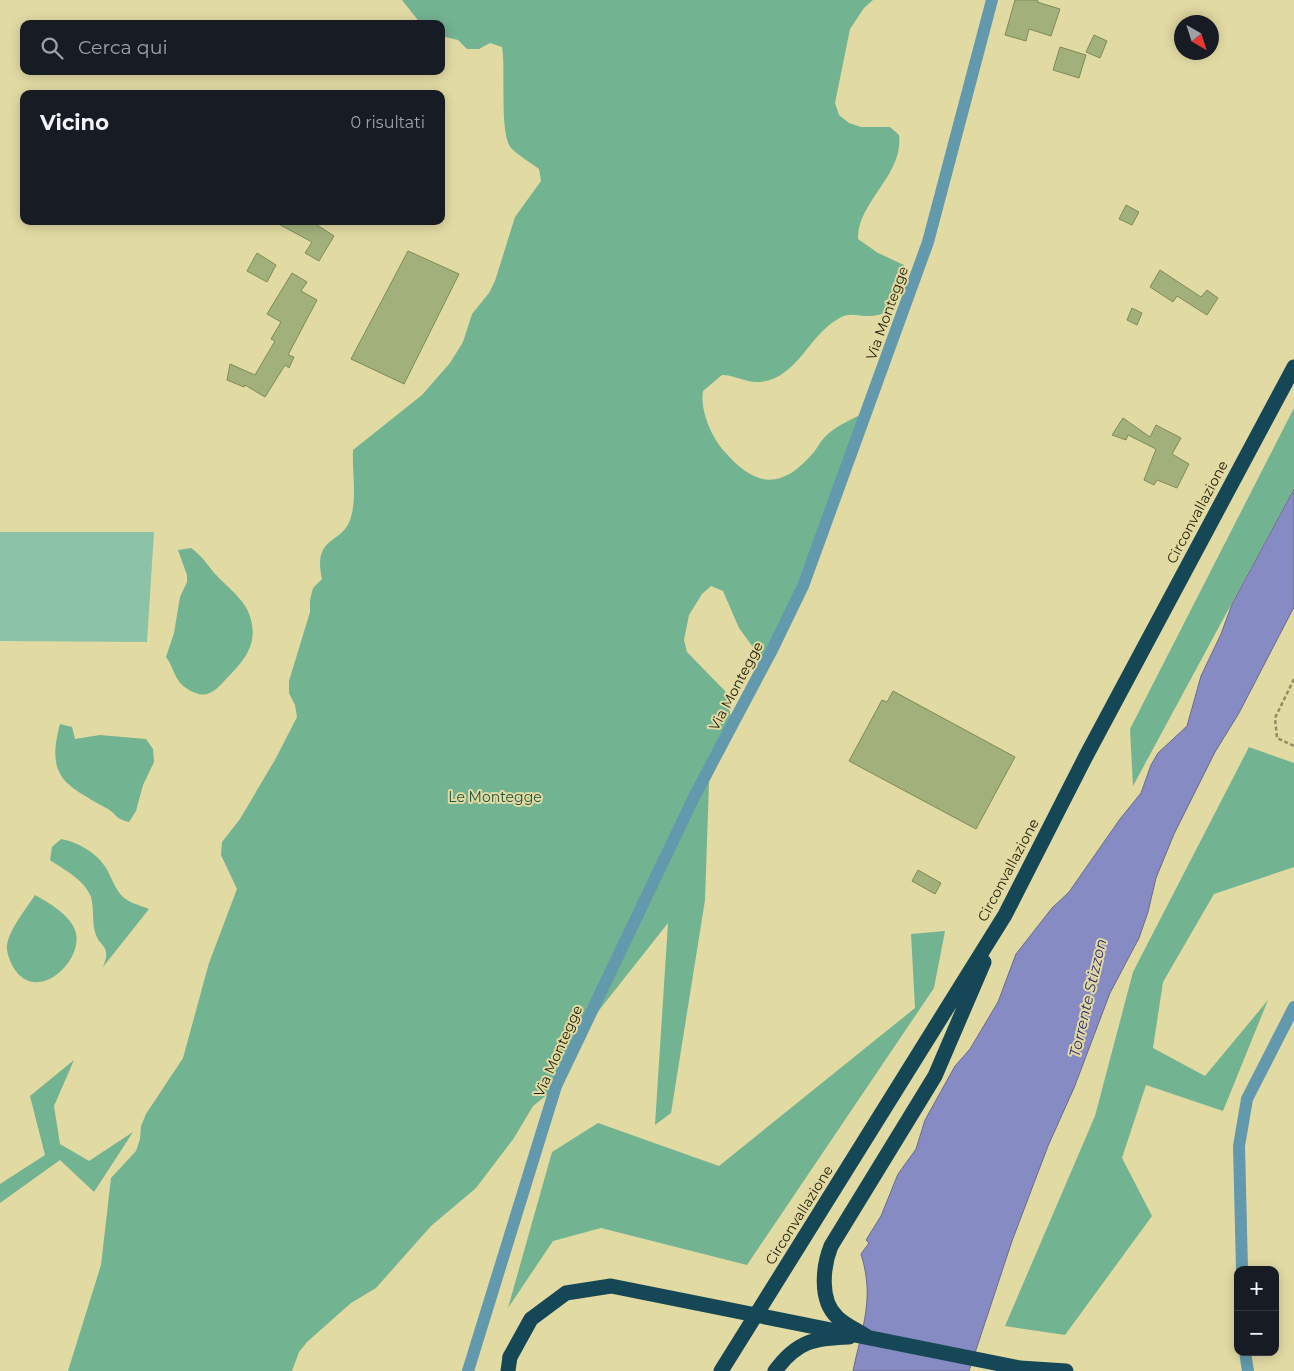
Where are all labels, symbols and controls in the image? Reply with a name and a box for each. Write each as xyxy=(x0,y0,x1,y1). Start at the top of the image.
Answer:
north arrow xyxy=(1174,15,1219,60)
search box xyxy=(20,20,445,75)
icon: search xyxy=(38,34,66,62)
text: Cerca qui xyxy=(78,36,168,59)
text: Vicino xyxy=(40,110,109,135)
text: 0 risultati xyxy=(350,113,425,132)
street label: Via Montegge xyxy=(862,264,912,362)
street label: Circonvallazione xyxy=(1162,457,1232,567)
street label: Via Montegge xyxy=(705,638,767,734)
park label: Le Montegge xyxy=(448,788,542,806)
street label: Circonvallazione xyxy=(973,815,1043,925)
water label: Torrente Stizzon xyxy=(1065,937,1110,1059)
street label: Via Montegge xyxy=(530,1002,586,1100)
street label: Circonvallazione xyxy=(761,1162,837,1268)
map controls xyxy=(1234,1266,1279,1356)
button: + xyxy=(1234,1266,1279,1311)
button: − xyxy=(1234,1311,1279,1356)

